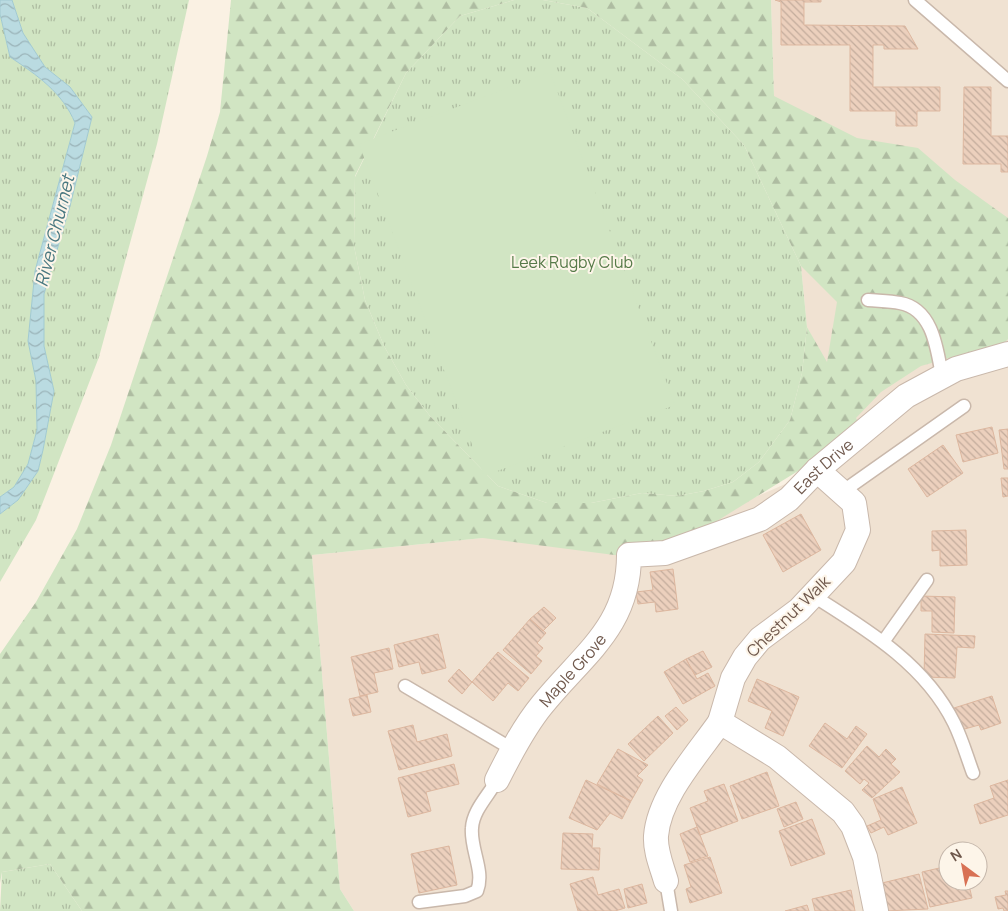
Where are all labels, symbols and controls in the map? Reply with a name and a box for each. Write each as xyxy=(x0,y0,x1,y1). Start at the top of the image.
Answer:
water label: River Churnet xyxy=(29,171,80,289)
park label: Leek Rugby Club xyxy=(511,251,633,273)
street label: East Drive xyxy=(789,433,858,499)
street label: Chestnut Walk xyxy=(741,570,835,662)
street label: Maple Grove xyxy=(534,629,611,711)
north arrow xyxy=(938,841,988,891)
text: N xyxy=(947,844,965,865)

